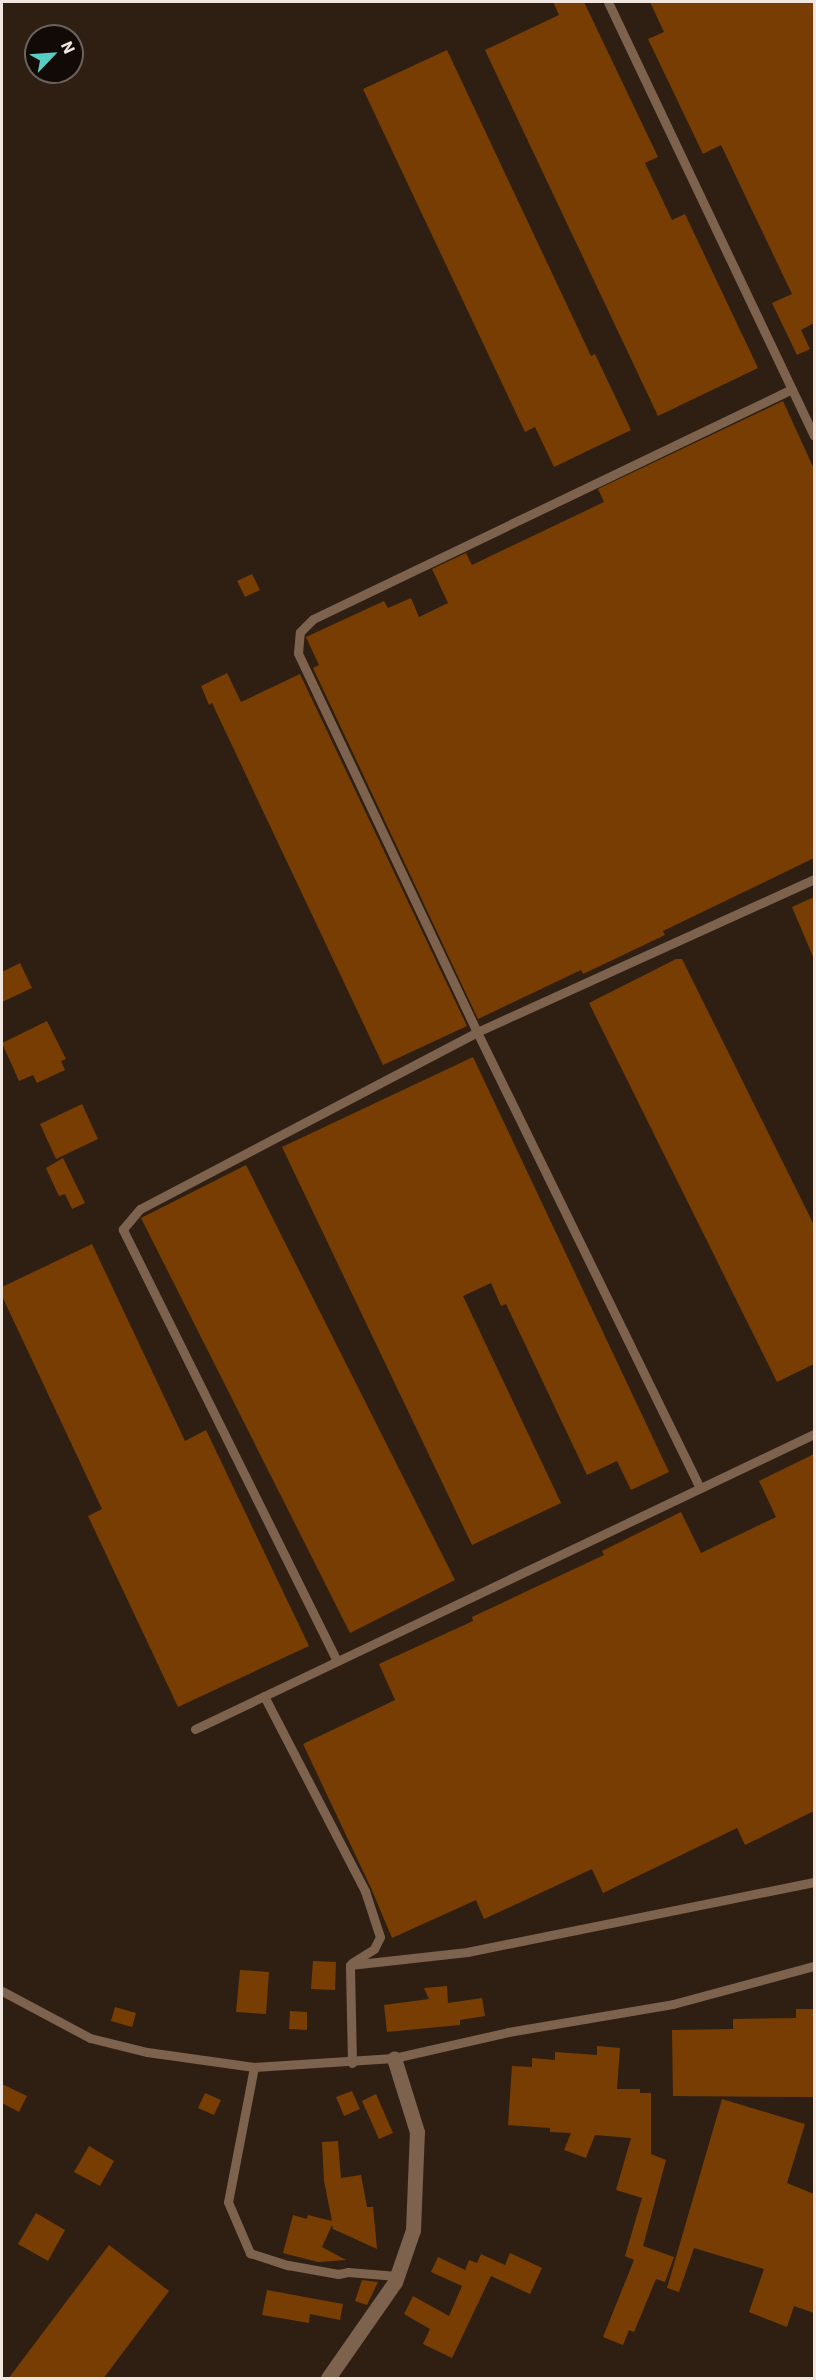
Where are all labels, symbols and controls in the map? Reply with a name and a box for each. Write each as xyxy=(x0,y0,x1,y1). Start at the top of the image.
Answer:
north arrow xyxy=(24,24,84,84)
text: N xyxy=(57,38,80,57)

